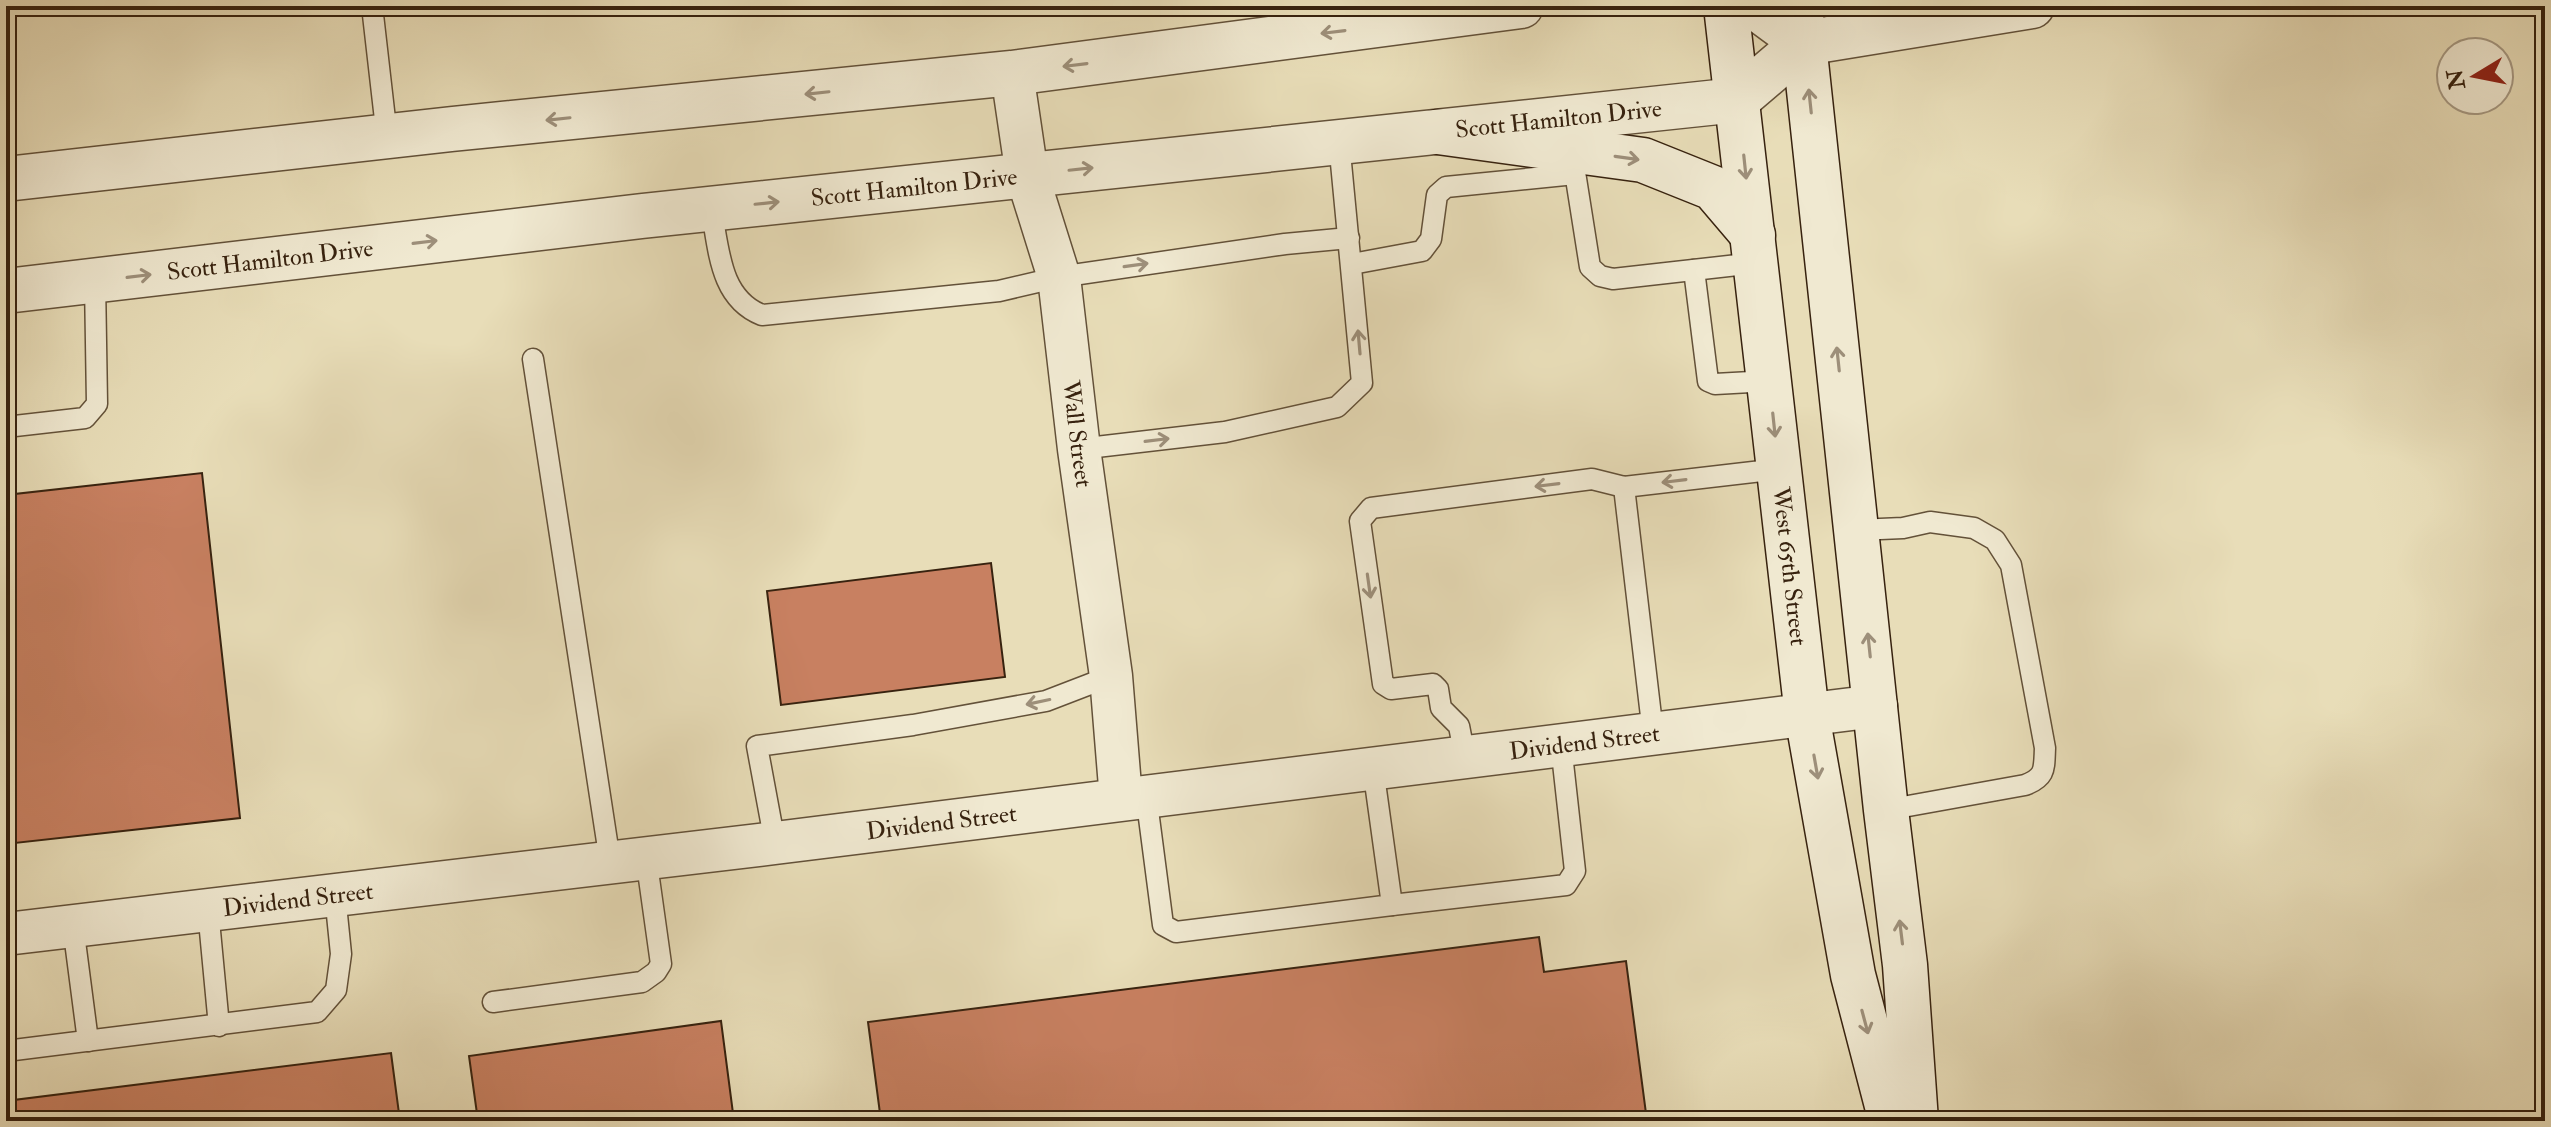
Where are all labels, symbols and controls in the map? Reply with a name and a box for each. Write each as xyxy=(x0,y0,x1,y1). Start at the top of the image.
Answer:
one-way arrow xyxy=(1321,25,1346,40)
north arrow xyxy=(2435,36,2515,116)
one-way arrow xyxy=(1063,58,1088,73)
text: N xyxy=(2441,67,2472,92)
one-way arrow xyxy=(804,85,831,100)
one-way arrow xyxy=(1803,88,1818,115)
street label: Scott Hamilton Drive xyxy=(1454,93,1663,146)
one-way arrow xyxy=(545,111,572,126)
one-way arrow xyxy=(1614,151,1639,166)
one-way arrow xyxy=(1737,153,1752,180)
street label: Scott Hamilton Drive xyxy=(809,161,1019,214)
one-way arrow xyxy=(1067,162,1094,177)
one-way arrow xyxy=(753,195,780,210)
street label: Scott Hamilton Drive xyxy=(165,233,375,288)
one-way arrow xyxy=(411,234,438,249)
one-way arrow xyxy=(1123,257,1148,272)
one-way arrow xyxy=(125,268,152,283)
one-way arrow xyxy=(1351,329,1366,356)
one-way arrow xyxy=(1831,346,1846,373)
street label: Wall Street xyxy=(1055,378,1099,490)
one-way arrow xyxy=(1767,411,1782,438)
one-way arrow xyxy=(1144,432,1169,447)
one-way arrow xyxy=(1661,474,1688,489)
one-way arrow xyxy=(1535,478,1560,493)
street label: West 65th Street xyxy=(1765,485,1814,648)
one-way arrow xyxy=(1362,572,1377,599)
one-way arrow xyxy=(1862,632,1877,659)
one-way arrow xyxy=(1025,695,1051,710)
street label: Dividend Street xyxy=(1507,718,1662,768)
one-way arrow xyxy=(1809,753,1824,779)
street label: Dividend Street xyxy=(864,798,1019,848)
street label: Dividend Street xyxy=(221,876,375,924)
one-way arrow xyxy=(1893,919,1908,946)
one-way arrow xyxy=(1858,1008,1873,1034)

